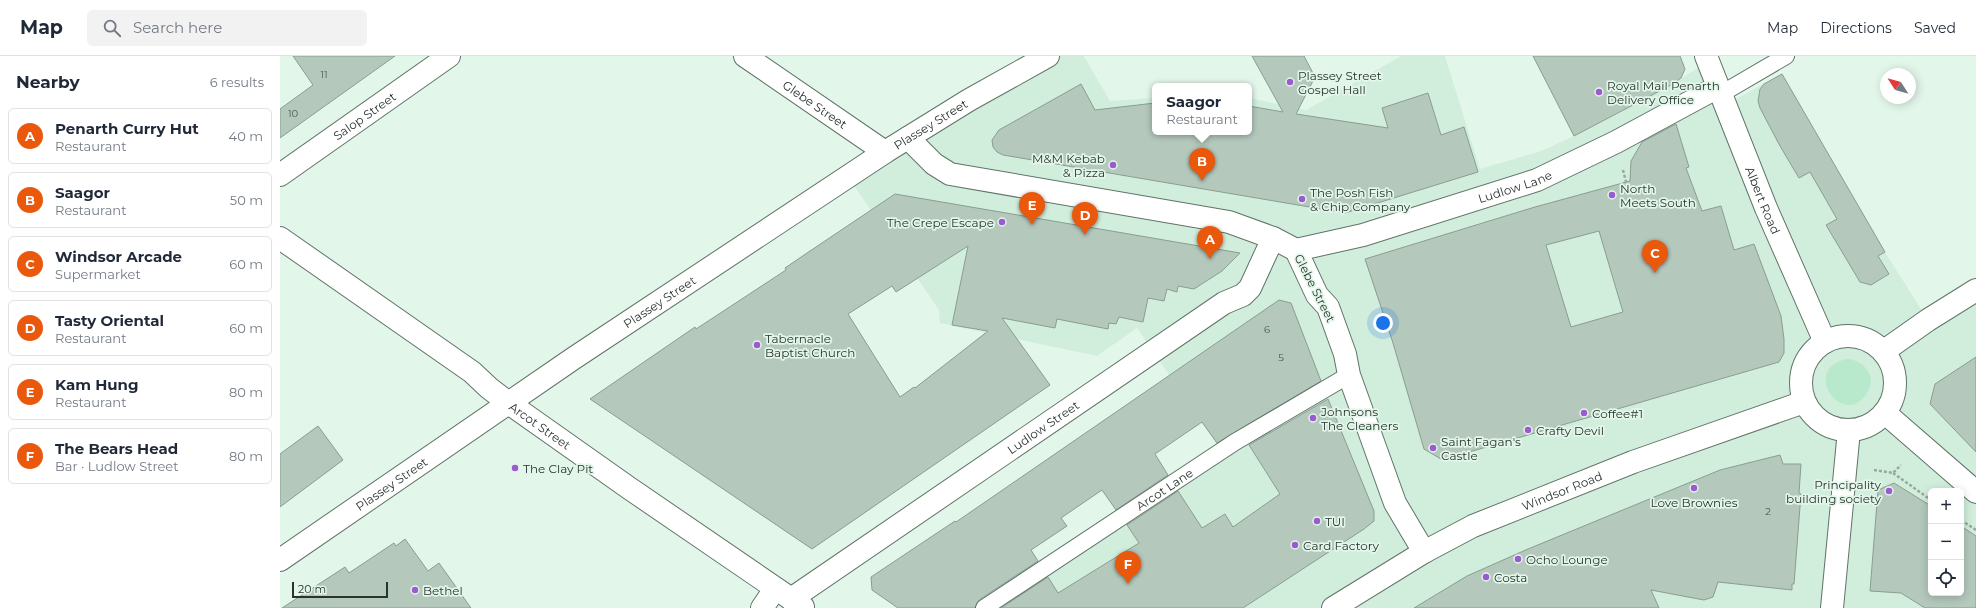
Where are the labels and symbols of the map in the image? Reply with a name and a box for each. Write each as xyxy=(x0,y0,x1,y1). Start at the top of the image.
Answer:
house number: 11 xyxy=(320,68,328,81)
place label: Plassey Street Gospel Hall xyxy=(1298,68,1382,97)
north arrow xyxy=(1880,68,1916,104)
street label: Glebe Street xyxy=(780,77,850,131)
marker: Plassey Street Gospel Hall xyxy=(1285,77,1295,87)
place label: Royal Mail Penarth Delivery Office xyxy=(1607,78,1720,107)
marker: Royal Mail Penarth Delivery Office xyxy=(1594,87,1604,97)
street label: Salop Street xyxy=(330,89,398,143)
street label: Plassey Street xyxy=(891,95,970,152)
house number: 10 xyxy=(288,107,298,120)
pin: B xyxy=(1189,148,1215,181)
place label: M&M Kebab & Pizza xyxy=(1032,151,1105,180)
marker: M&M Kebab & Pizza xyxy=(1108,160,1118,170)
street label: Albert Road xyxy=(1743,164,1784,236)
street label: Ludlow Lane xyxy=(1476,167,1554,206)
place label: North Meets South xyxy=(1620,181,1696,210)
place label: The Posh Fish & Chip Company xyxy=(1310,185,1411,214)
marker: North Meets South xyxy=(1607,190,1617,200)
pin: E xyxy=(1019,192,1045,225)
marker: The Posh Fish & Chip Company xyxy=(1297,194,1307,204)
pin: D xyxy=(1072,202,1098,235)
place label: The Crepe Escape xyxy=(887,215,994,230)
marker: The Crepe Escape xyxy=(997,217,1007,227)
pin: A xyxy=(1197,226,1223,259)
pin: C xyxy=(1642,240,1668,273)
street label: Glebe Street xyxy=(1291,251,1339,325)
street label: Plassey Street xyxy=(620,272,698,331)
your location xyxy=(1373,313,1393,333)
house number: 6 xyxy=(1264,323,1270,336)
place label: Tabernacle Baptist Church xyxy=(765,331,855,360)
marker: Tabernacle Baptist Church xyxy=(752,340,762,350)
house number: 5 xyxy=(1278,351,1284,364)
street label: Ludlow Street xyxy=(1004,397,1082,457)
street label: Arcot Street xyxy=(507,399,574,452)
place label: Johnsons The Cleaners xyxy=(1320,404,1398,433)
place label: Coffee#1 xyxy=(1592,406,1643,421)
marker: Coffee#1 xyxy=(1579,408,1589,418)
marker: Johnsons The Cleaners xyxy=(1308,413,1318,423)
place label: Crafty Devil xyxy=(1536,423,1604,438)
marker: Crafty Devil xyxy=(1523,425,1533,435)
place label: Saint Fagan's Castle xyxy=(1441,434,1521,463)
marker: Saint Fagan's Castle xyxy=(1428,443,1438,453)
street label: Plassey Street xyxy=(352,454,430,513)
place label: The Clay Pit xyxy=(523,461,593,476)
marker: The Clay Pit xyxy=(510,463,520,473)
street label: Arcot Lane xyxy=(1133,465,1195,513)
street label: Windsor Road xyxy=(1519,468,1604,513)
place label: Principality building society xyxy=(1786,477,1881,506)
marker: Love Brownies xyxy=(1689,483,1699,493)
marker: Principality building society xyxy=(1884,486,1894,496)
place label: Love Brownies xyxy=(1650,495,1738,510)
house number: 2 xyxy=(1765,505,1771,518)
place label: TUI xyxy=(1325,514,1345,529)
marker: TUI xyxy=(1312,516,1322,526)
place label: Card Factory xyxy=(1303,538,1380,553)
marker: Card Factory xyxy=(1290,540,1300,550)
pin: F xyxy=(1115,551,1141,584)
place label: Ocho Lounge xyxy=(1526,552,1608,567)
marker: Ocho Lounge xyxy=(1513,554,1523,564)
place label: Costa xyxy=(1494,570,1527,585)
marker: Costa xyxy=(1481,572,1491,582)
scale bar xyxy=(292,580,388,599)
place label: Bethel xyxy=(423,583,463,598)
marker: Bethel xyxy=(410,585,420,595)

